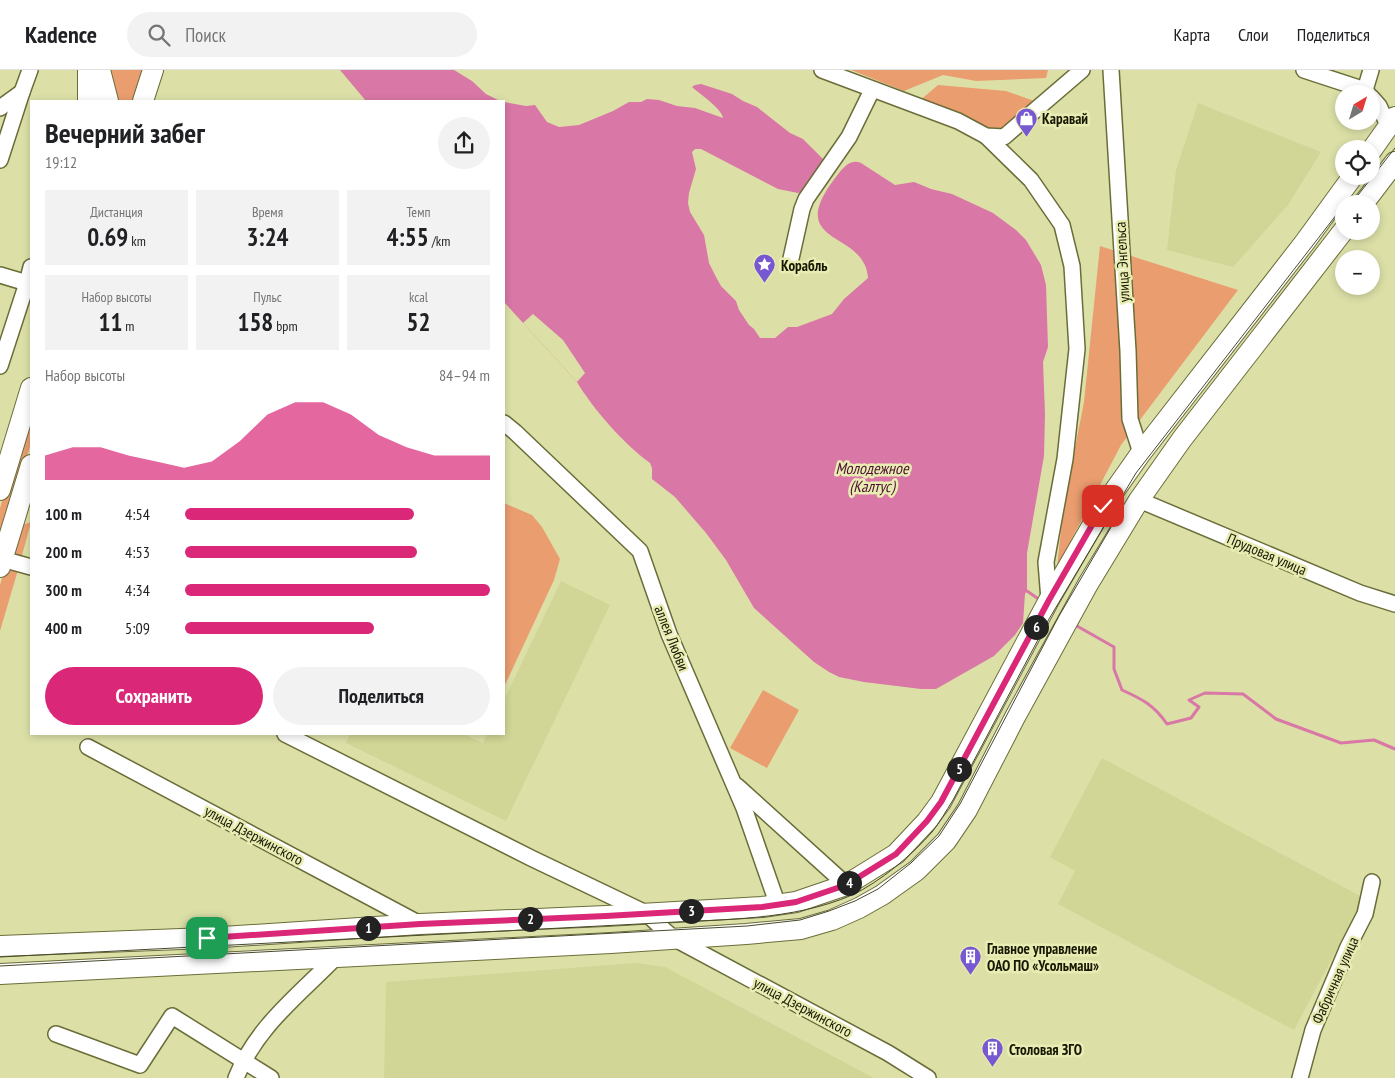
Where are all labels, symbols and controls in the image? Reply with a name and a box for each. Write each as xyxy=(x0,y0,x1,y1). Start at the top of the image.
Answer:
search box xyxy=(127,12,477,57)
text: Kadence xyxy=(25,19,97,50)
icon: search xyxy=(145,21,173,49)
text: Поиск xyxy=(185,23,226,47)
text: Карта xyxy=(1173,23,1210,46)
text: Слои xyxy=(1238,23,1269,46)
text: Поделиться xyxy=(1297,23,1370,46)
north arrow xyxy=(1335,85,1380,130)
map controls xyxy=(1335,85,1380,295)
shop icon: Каравай xyxy=(1014,106,1038,137)
place label: Каравай xyxy=(1042,109,1088,128)
text: Вечерний забег xyxy=(45,114,205,151)
button: share xyxy=(438,117,490,169)
button: locate xyxy=(1335,140,1380,185)
text: 19:12 xyxy=(45,152,77,172)
button: + xyxy=(1335,195,1380,240)
text: Дистанция xyxy=(90,203,143,221)
text: Время xyxy=(252,203,283,221)
text: Темп xyxy=(407,203,430,221)
text: 0.69 xyxy=(87,221,128,253)
text: 3:24 xyxy=(246,221,289,253)
text: 4:55 xyxy=(387,221,429,253)
street label: улица Энгельса xyxy=(1110,221,1134,303)
text: km xyxy=(128,232,146,250)
text: /km xyxy=(429,232,450,250)
button: − xyxy=(1335,250,1380,295)
place icon: Корабль xyxy=(753,253,777,284)
place label: Корабль xyxy=(781,256,827,275)
text: Набор высоты xyxy=(81,288,152,306)
text: Пульс xyxy=(253,288,282,306)
text: kcal xyxy=(409,288,428,306)
text: 11 xyxy=(99,306,122,338)
text: 158 xyxy=(237,306,273,338)
text: 52 xyxy=(407,306,430,338)
text: m xyxy=(122,317,135,335)
text: bpm xyxy=(273,317,298,335)
text: Набор высоты xyxy=(45,365,125,385)
text: 84–94 m xyxy=(439,365,490,385)
water label: Молодежное (Калтус) xyxy=(835,458,910,496)
pin xyxy=(1082,485,1124,527)
icon: check xyxy=(1089,492,1117,520)
text: 100 m xyxy=(45,504,82,524)
text: 4:54 xyxy=(125,504,150,524)
street label: Прудовая улица xyxy=(1224,529,1310,579)
text: 200 m xyxy=(45,542,82,562)
text: 4:53 xyxy=(125,542,150,562)
text: 300 m xyxy=(45,580,82,600)
text: 4:34 xyxy=(125,580,150,600)
street label: аллея Любви xyxy=(650,603,694,673)
pin: 6 xyxy=(1024,614,1048,640)
text: 400 m xyxy=(45,618,82,638)
text: 5:09 xyxy=(125,618,150,638)
text: 6 xyxy=(1033,618,1040,636)
button: Сохранить xyxy=(45,667,263,725)
button: Поделиться xyxy=(273,667,490,725)
pin: 5 xyxy=(946,756,972,782)
text: 5 xyxy=(956,760,963,778)
street label: улица Дзержинского xyxy=(201,801,307,869)
pin: 4 xyxy=(836,870,862,896)
text: 4 xyxy=(846,874,853,892)
pin: 3 xyxy=(678,898,704,924)
text: 3 xyxy=(688,902,695,920)
pin: 2 xyxy=(518,906,542,932)
text: 2 xyxy=(527,910,534,928)
pin: 1 xyxy=(356,916,380,940)
pin xyxy=(186,917,228,959)
text: 1 xyxy=(365,919,372,937)
icon: arrive xyxy=(193,924,221,952)
street label: Фабричная улица xyxy=(1307,934,1363,1026)
place label: Главное управление ОАО ПО «Усольмаш» xyxy=(987,939,1099,975)
building icon: Главное управление ОАО ПО «Усольмаш» xyxy=(959,945,983,976)
street label: улица Дзержинского xyxy=(750,973,856,1041)
building icon: Столовая ЗГО xyxy=(981,1037,1005,1068)
place label: Столовая ЗГО xyxy=(1009,1040,1082,1059)

